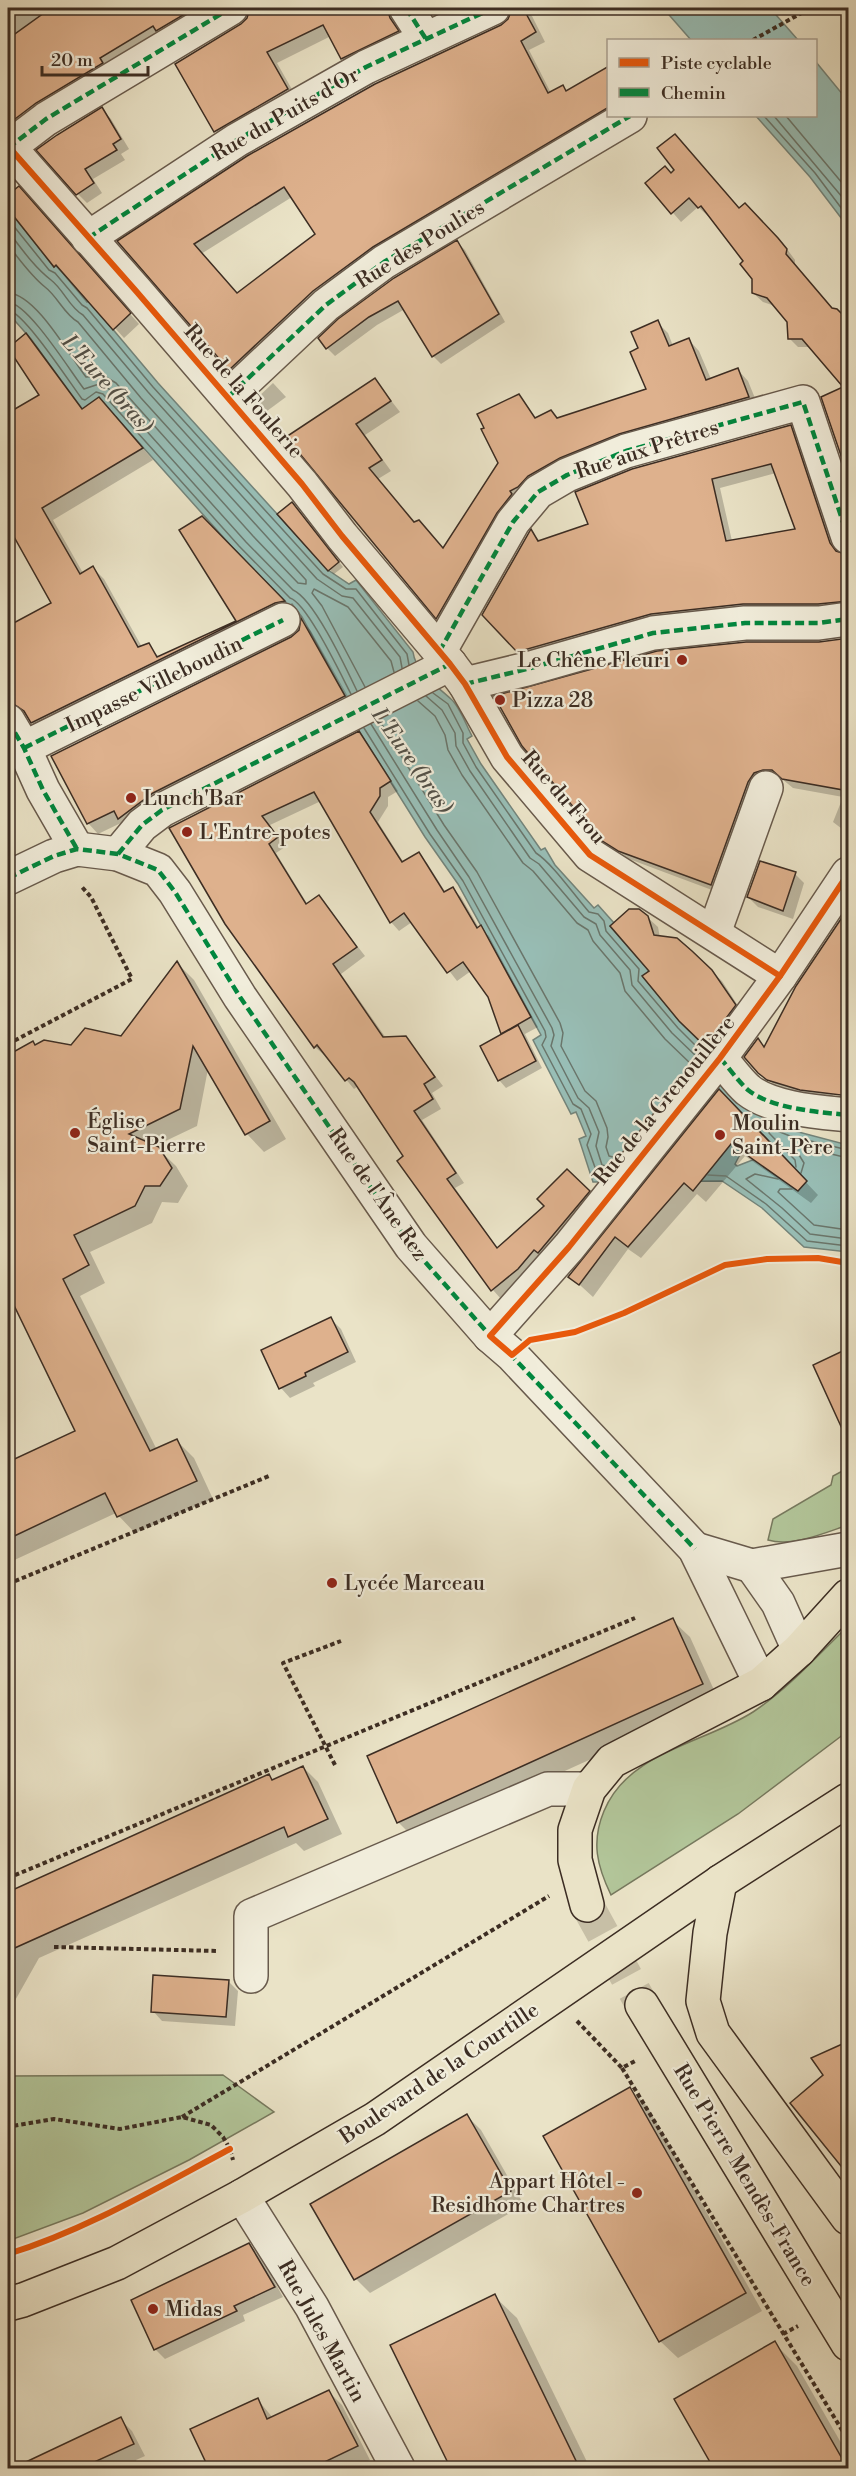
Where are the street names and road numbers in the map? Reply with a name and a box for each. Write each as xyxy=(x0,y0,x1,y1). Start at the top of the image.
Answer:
street label: Rue du Puits d'Or xyxy=(207,62,364,168)
street label: Rue des Poulies xyxy=(351,195,490,295)
street label: Rue de la Foulerie xyxy=(178,319,309,464)
street label: Rue aux Prêtres xyxy=(572,415,722,485)
street label: Impasse Villeboudin xyxy=(62,631,247,739)
street label: Rue du Frou xyxy=(515,745,611,850)
street label: Rue de la Grenouillère xyxy=(589,1011,741,1190)
street label: Rue de l'Âne Rez xyxy=(322,1122,434,1266)
street label: Boulevard de la Courtille xyxy=(334,1997,544,2151)
street label: Rue Pierre Mendès-France xyxy=(667,2059,821,2292)
street label: Rue Jules Martin xyxy=(271,2256,371,2407)

